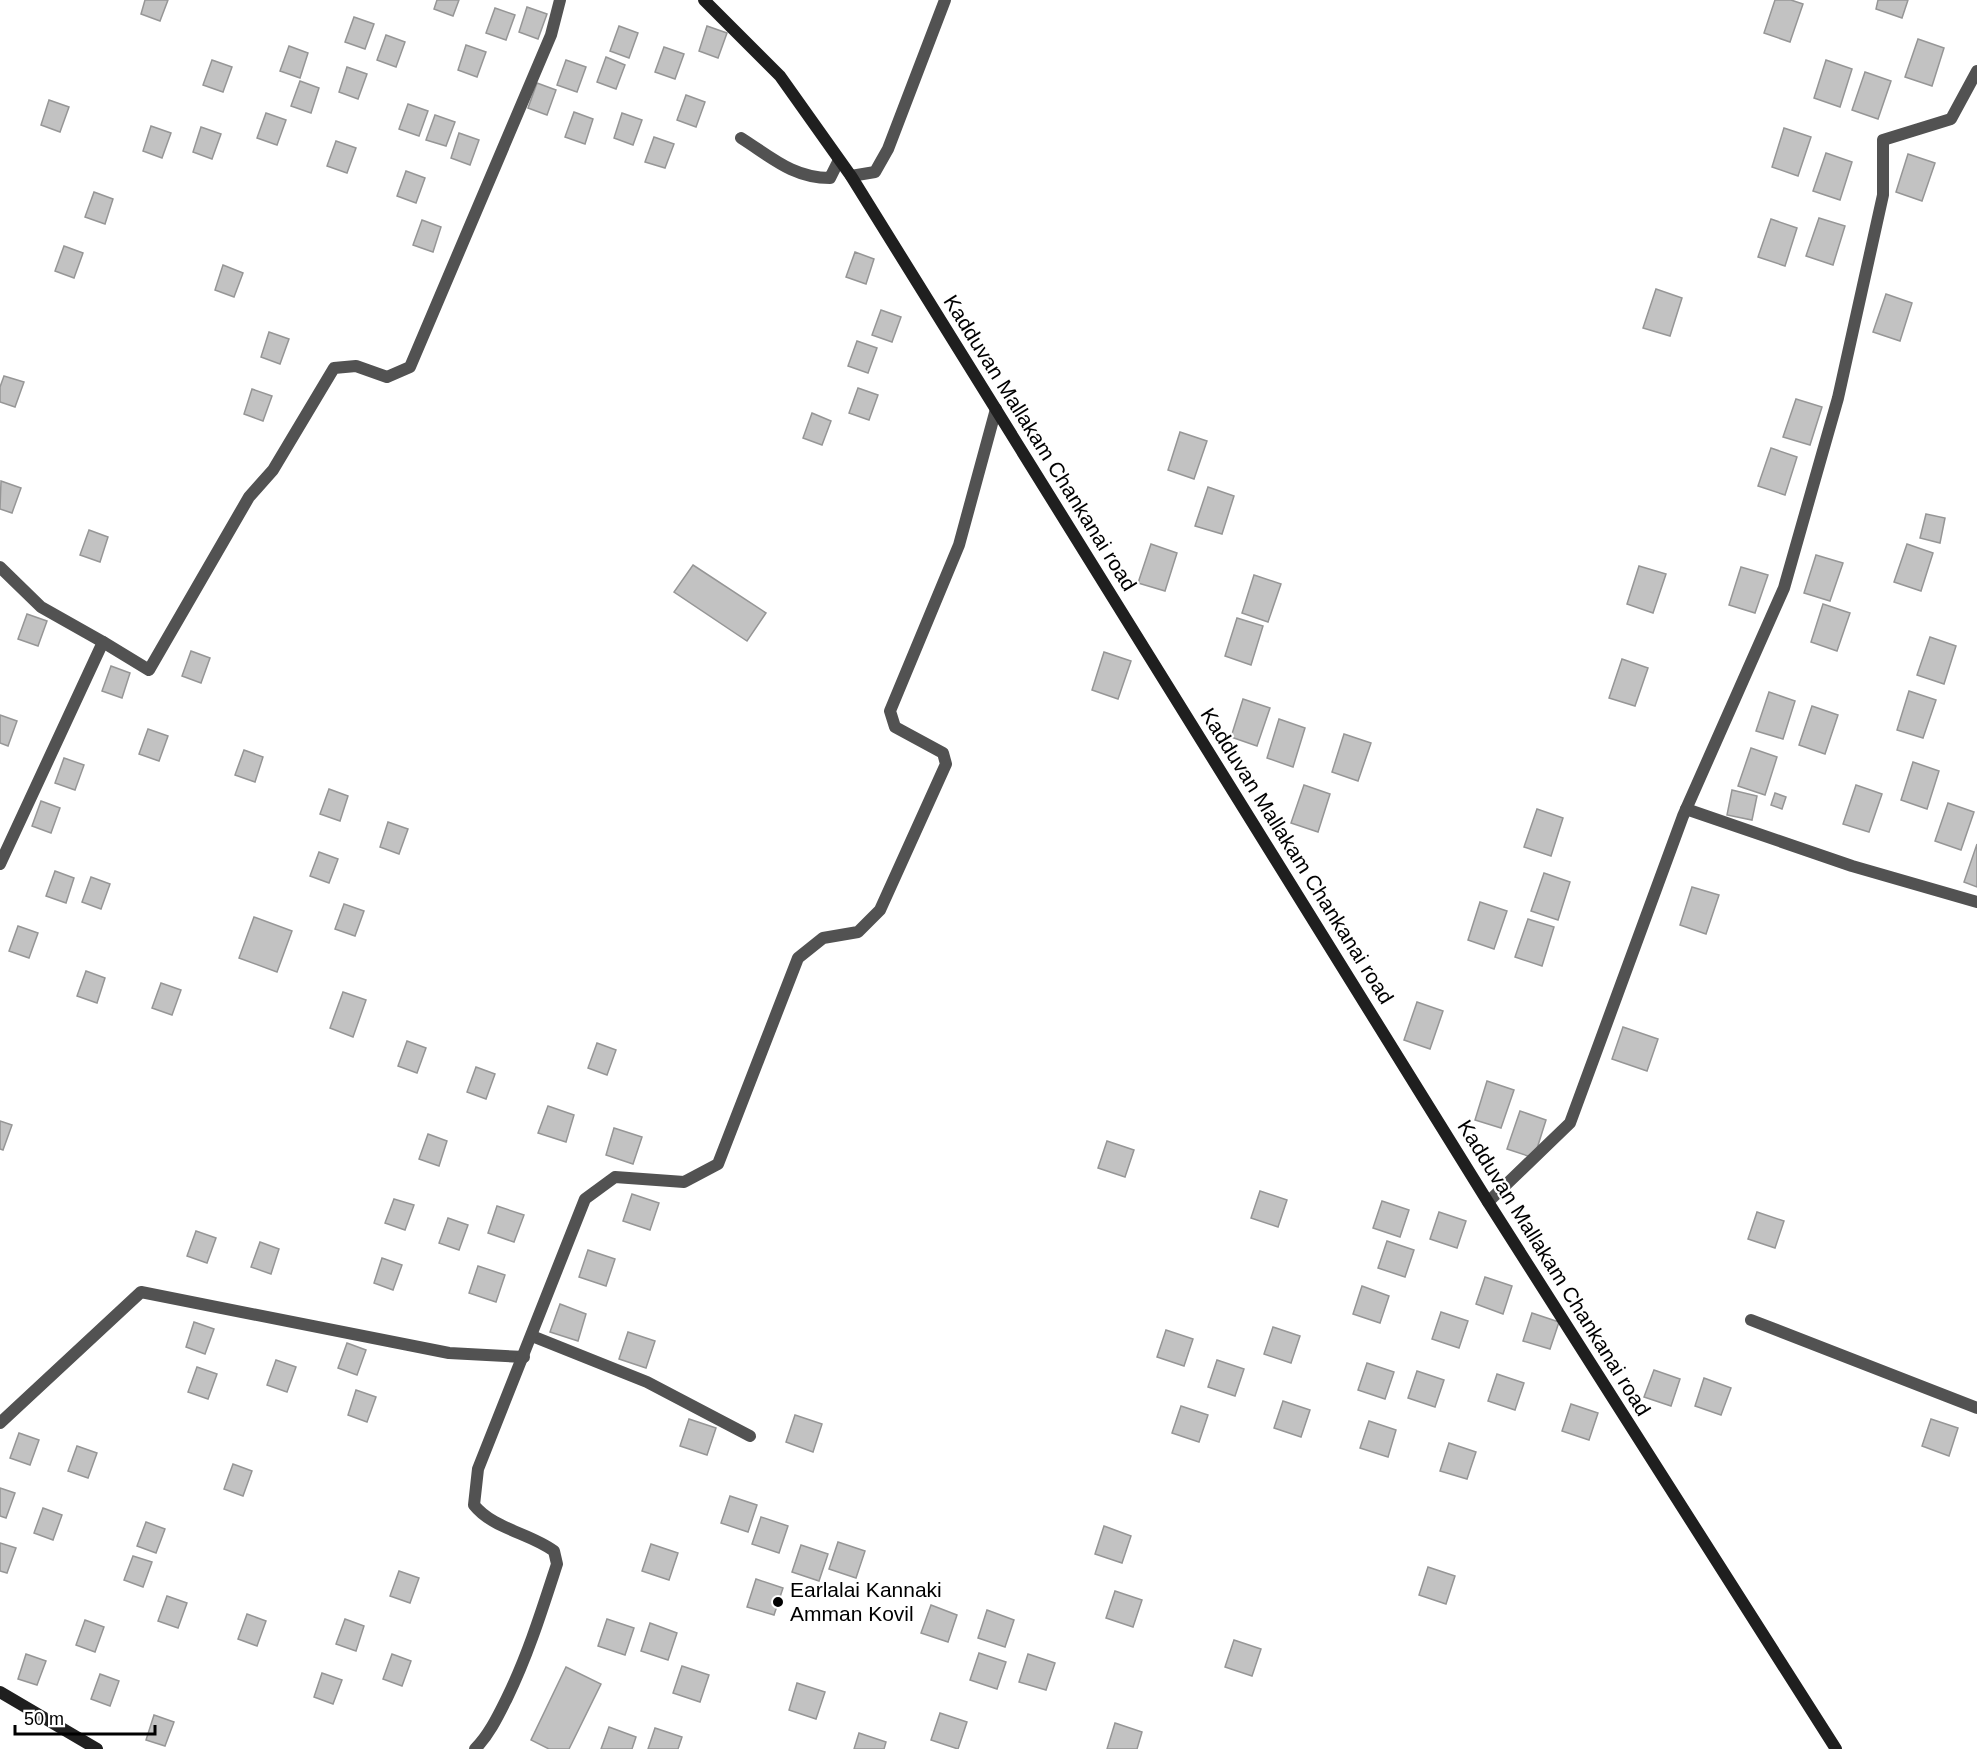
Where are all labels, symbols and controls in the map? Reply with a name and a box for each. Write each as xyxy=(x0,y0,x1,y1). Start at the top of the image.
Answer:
street label: Kadduvan Mallakam Chankanai road xyxy=(939,291,1141,595)
street label: Kadduvan Mallakam Chankanai road xyxy=(1196,704,1398,1008)
street label: Kadduvan Mallakam Chankanai road xyxy=(1453,1116,1655,1420)
place label: Earlalai Kannaki Amman Kovil xyxy=(790,1578,942,1625)
marker: Earlalai Kannaki Amman Kovil xyxy=(771,1595,785,1609)
scale bar xyxy=(15,1698,154,1736)
text: 50 m xyxy=(24,1709,64,1729)

